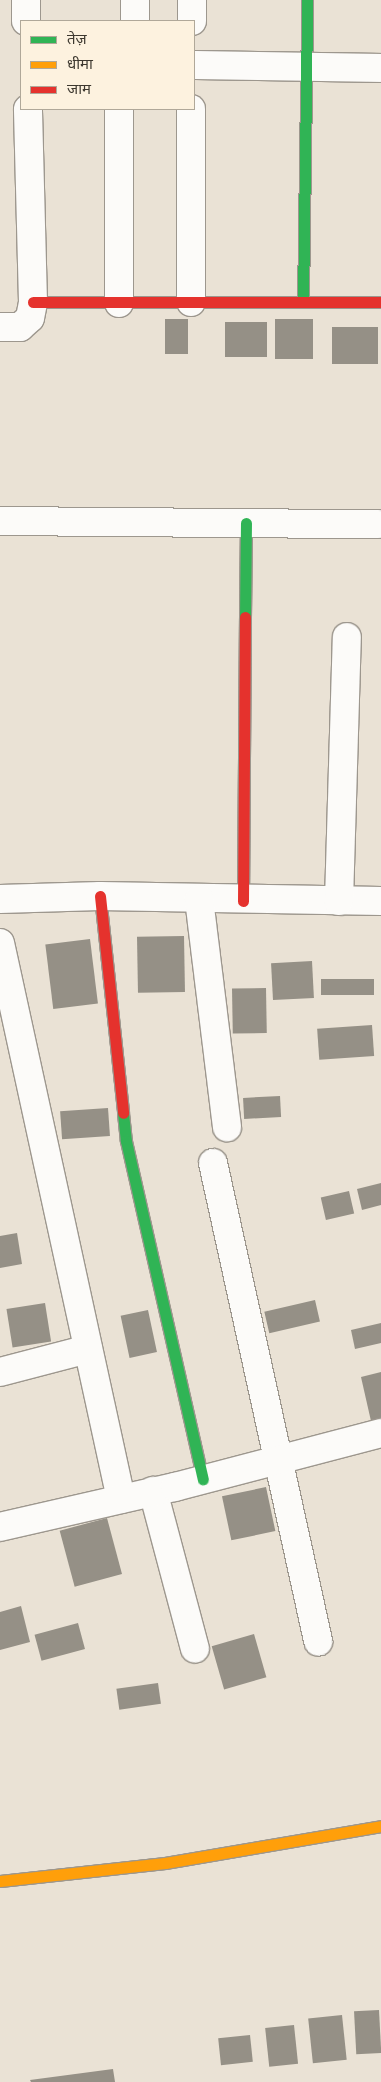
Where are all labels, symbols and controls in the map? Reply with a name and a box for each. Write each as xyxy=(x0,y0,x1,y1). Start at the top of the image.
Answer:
legend xyxy=(20,20,195,110)
text: तेज़ xyxy=(67,30,87,48)
text: धीमा xyxy=(67,55,93,73)
text: जाम xyxy=(67,80,91,98)

